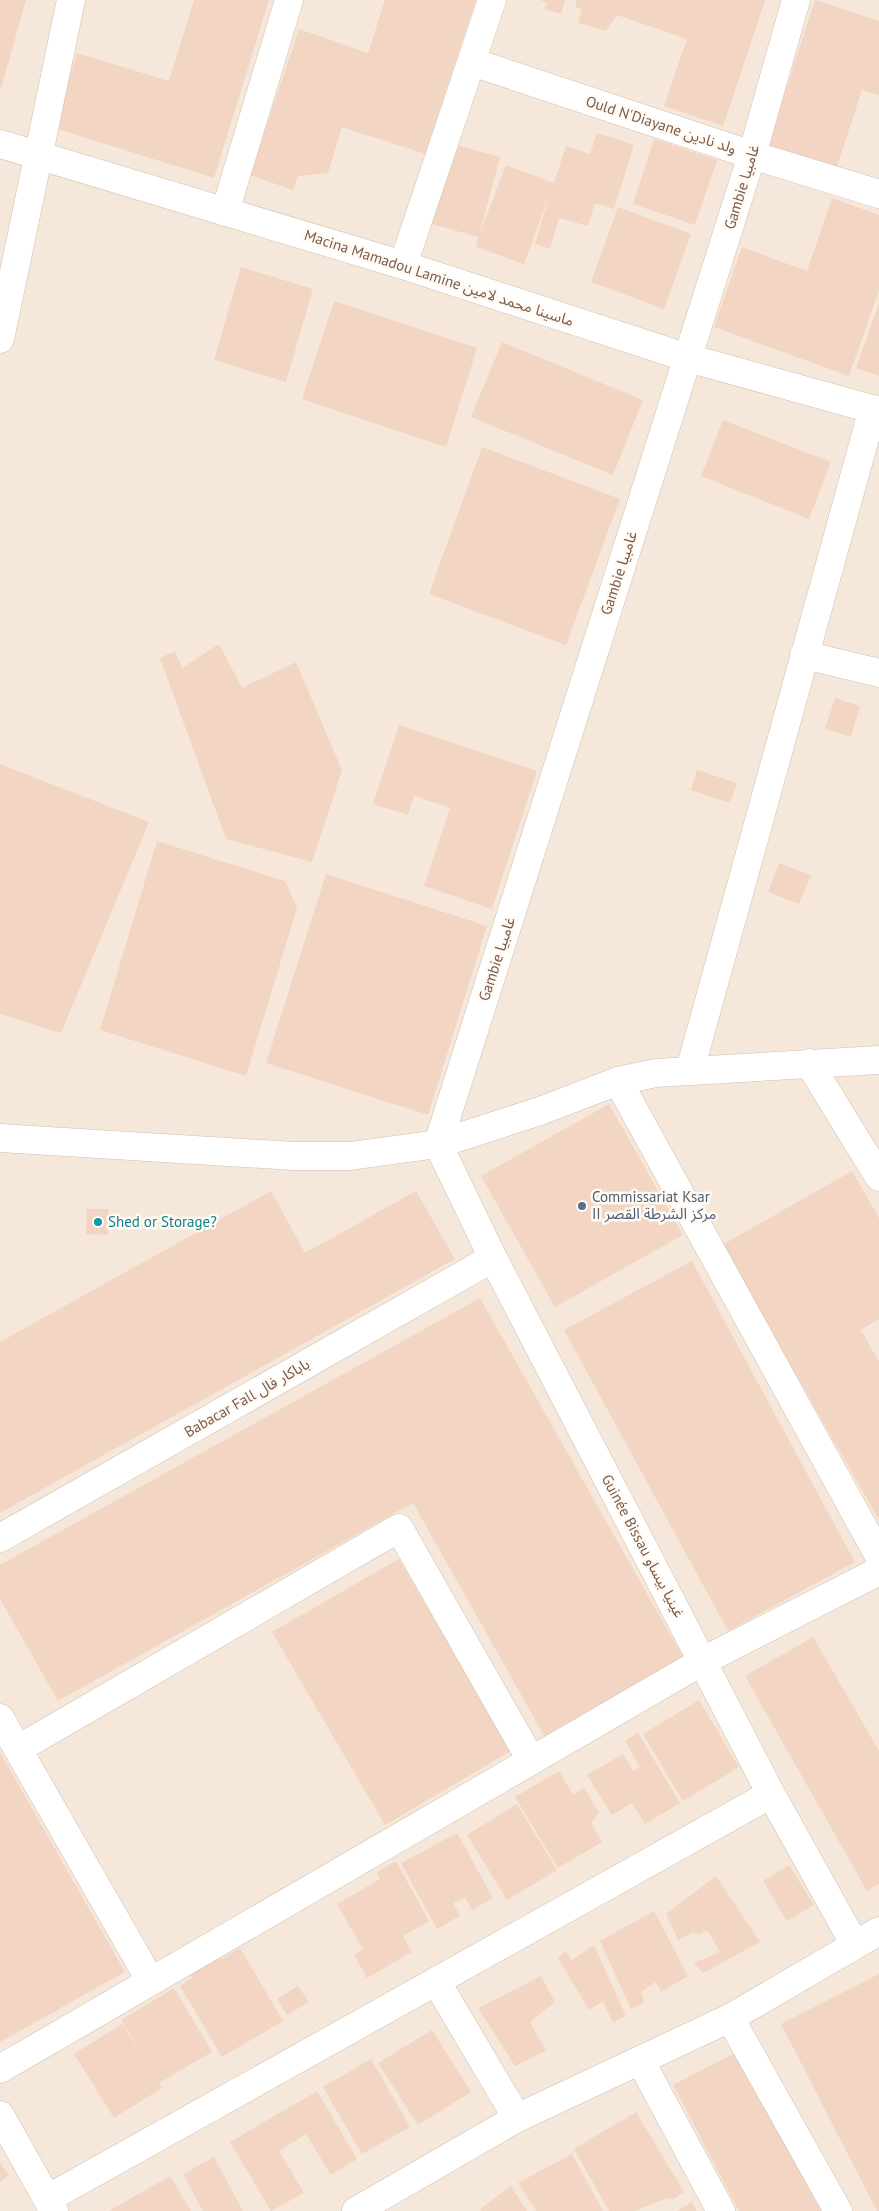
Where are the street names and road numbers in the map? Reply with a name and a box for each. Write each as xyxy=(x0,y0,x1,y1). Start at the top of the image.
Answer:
street label: Ould N'Diayane ولد نادين xyxy=(583,91,739,158)
street label: Gambie غامبيا xyxy=(720,142,764,231)
street label: Macina Mamadou Lamine ماسينا محمد لامين xyxy=(302,225,576,330)
street label: Gambie غامبيا xyxy=(596,528,641,617)
street label: Gambie غامبيا xyxy=(474,914,519,1003)
street label: Babacar Fall باباكار فال xyxy=(181,1354,313,1441)
street label: Guinée Bissau غينيا بيساو xyxy=(598,1471,689,1621)

